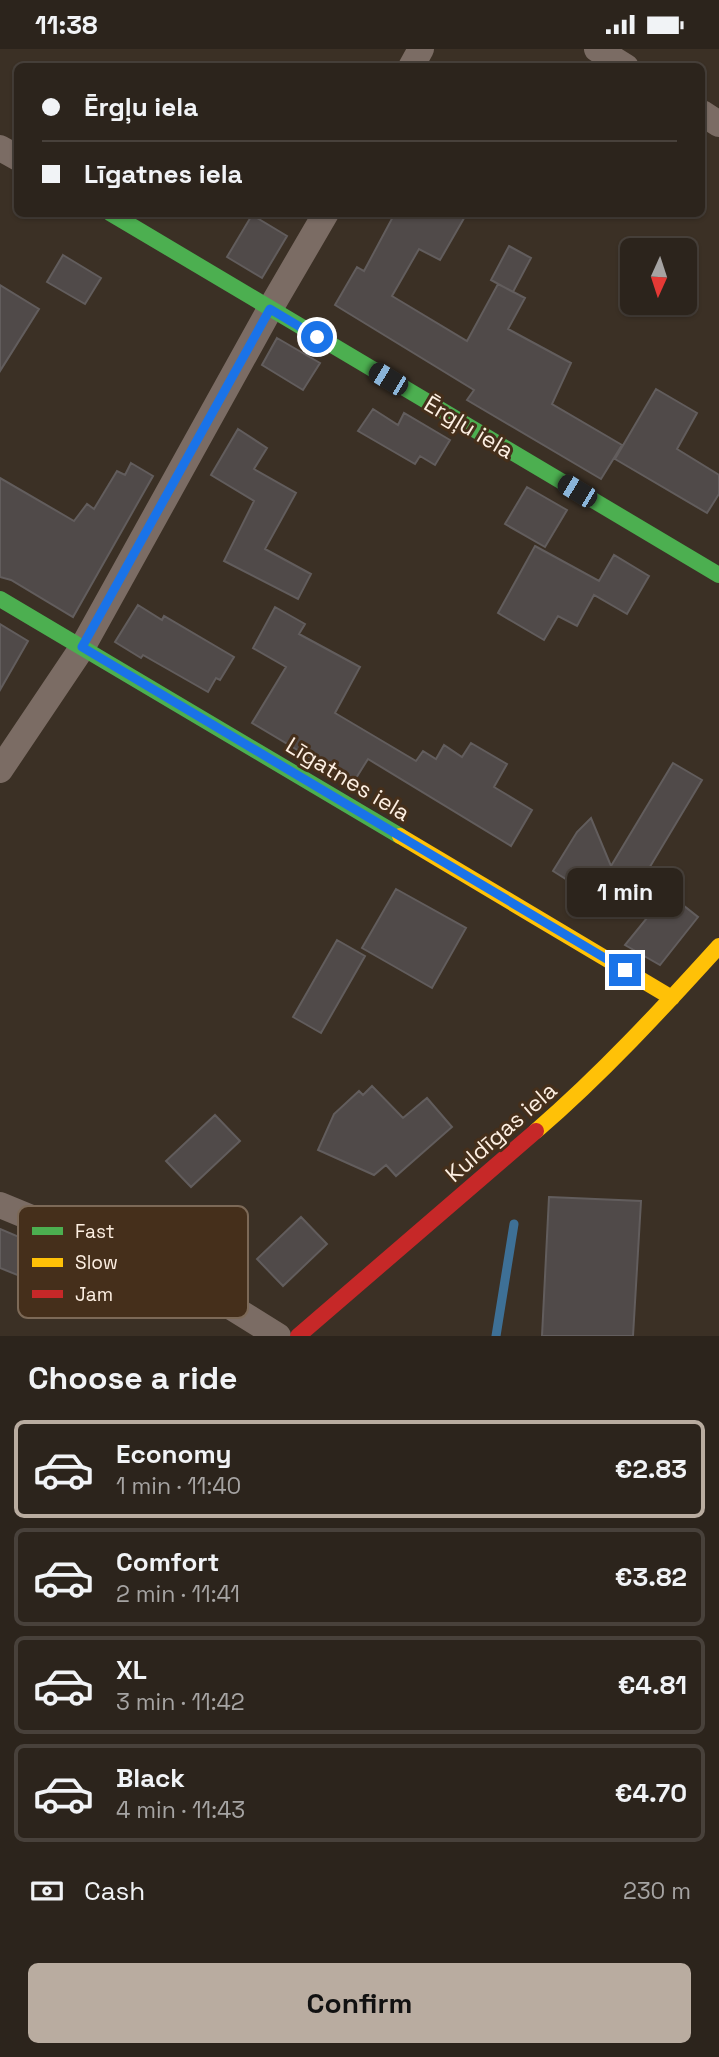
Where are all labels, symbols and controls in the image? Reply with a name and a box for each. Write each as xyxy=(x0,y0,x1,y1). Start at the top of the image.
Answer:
text: 11:38 xyxy=(35,8,98,42)
text: Ērgļu iela xyxy=(84,90,198,124)
text: Līgatnes iela xyxy=(84,157,243,191)
north arrow xyxy=(620,238,696,315)
map controls xyxy=(620,238,697,315)
route start xyxy=(301,321,333,353)
car xyxy=(365,359,412,399)
street label: Ērgļu iela xyxy=(419,388,519,466)
car xyxy=(554,471,601,511)
street label: Līgatnes iela xyxy=(280,730,416,828)
callout: 1 min xyxy=(567,869,683,918)
text: 1 min xyxy=(597,877,653,907)
route end xyxy=(609,954,641,986)
street label: Kuldīgas iela xyxy=(439,1075,563,1189)
legend xyxy=(18,1206,248,1318)
text: Fast xyxy=(75,1219,115,1244)
text: Slow xyxy=(75,1250,118,1275)
text: Jam xyxy=(75,1282,113,1307)
text: Choose a ride xyxy=(28,1358,238,1398)
text: Economy xyxy=(116,1437,232,1471)
icon: car xyxy=(32,1438,95,1501)
text: €2.83 xyxy=(615,1452,687,1486)
text: 1 min · 11:40 xyxy=(116,1471,241,1501)
text: Comfort xyxy=(116,1545,219,1579)
icon: car xyxy=(32,1546,95,1609)
text: €3.82 xyxy=(615,1560,687,1594)
text: 2 min · 11:41 xyxy=(116,1579,240,1609)
text: XL xyxy=(116,1653,147,1687)
icon: car xyxy=(32,1654,95,1717)
text: €4.81 xyxy=(618,1668,687,1702)
text: 3 min · 11:42 xyxy=(116,1687,245,1717)
text: Black xyxy=(116,1761,185,1795)
icon: car xyxy=(32,1762,95,1825)
text: €4.70 xyxy=(615,1776,687,1810)
text: 4 min · 11:43 xyxy=(116,1795,245,1825)
icon: cash xyxy=(28,1872,66,1910)
text: Cash xyxy=(84,1874,145,1908)
text: 230 m xyxy=(623,1876,691,1906)
button: Confirm xyxy=(28,1963,691,2043)

